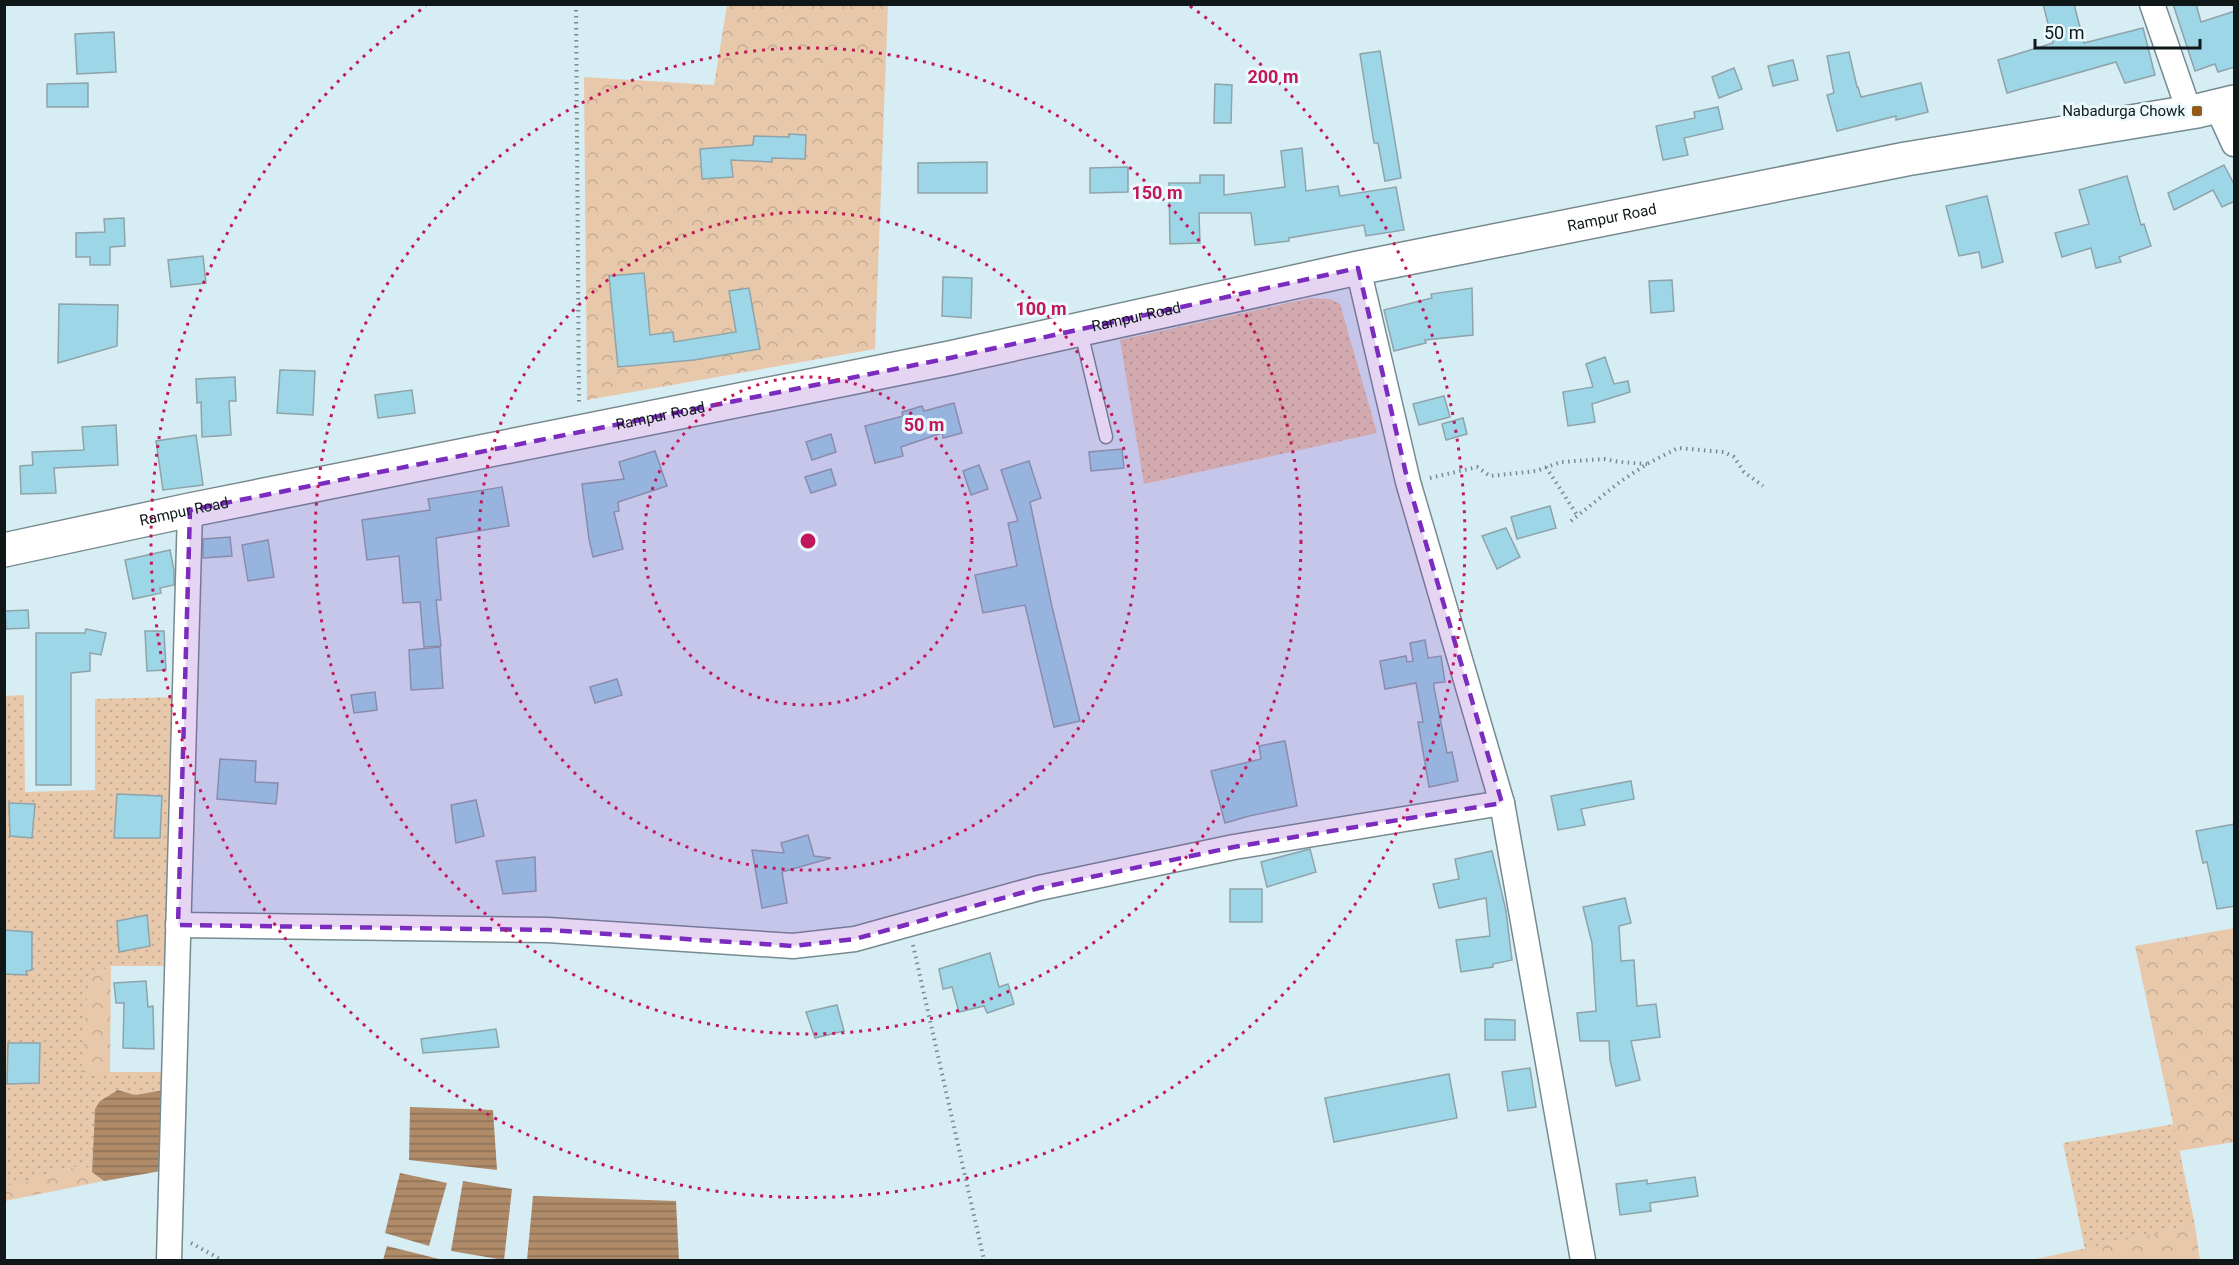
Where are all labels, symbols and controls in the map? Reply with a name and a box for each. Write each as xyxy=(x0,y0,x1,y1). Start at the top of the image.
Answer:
scale bar xyxy=(2035,12,2200,50)
text: 50 m xyxy=(2044,22,2084,43)
text: 200 m xyxy=(1247,66,1299,87)
place label: Nabadurga Chowk xyxy=(2062,102,2185,120)
marker: Nabadurga Chowk xyxy=(2190,104,2204,118)
text: 150 m xyxy=(1131,182,1183,203)
street label: Rampur Road xyxy=(1566,200,1658,235)
text: 100 m xyxy=(1015,298,1067,319)
street label: Rampur Road xyxy=(1090,298,1182,335)
street label: Rampur Road xyxy=(614,398,707,434)
text: 50 m xyxy=(904,414,944,435)
street label: Rampur Road xyxy=(138,494,230,530)
centre of rings xyxy=(798,531,818,551)

